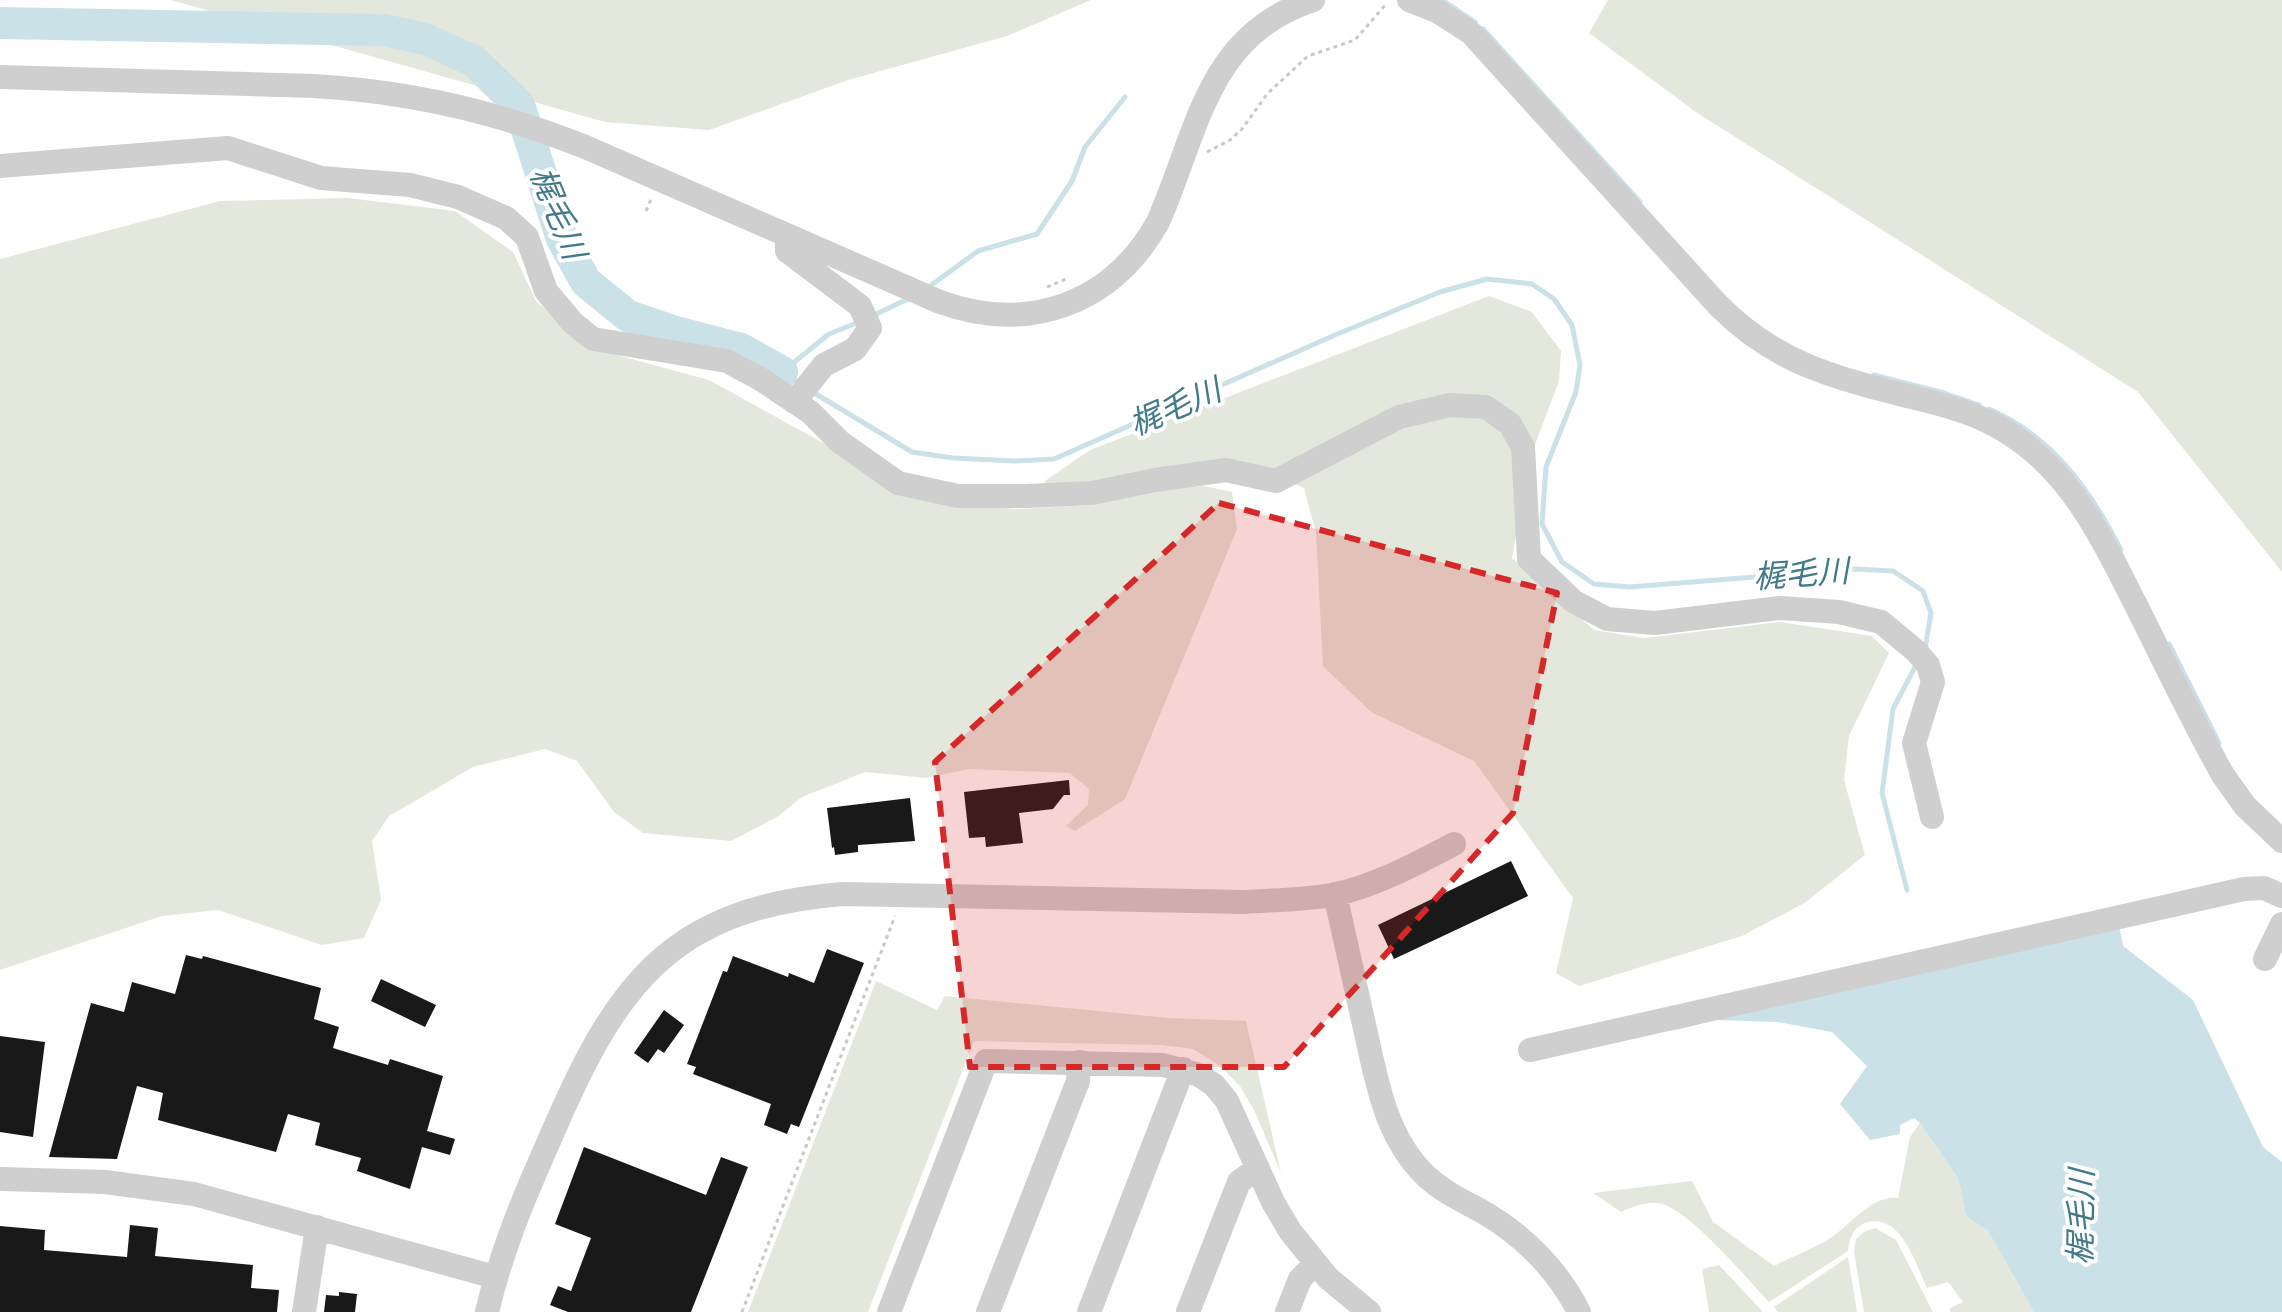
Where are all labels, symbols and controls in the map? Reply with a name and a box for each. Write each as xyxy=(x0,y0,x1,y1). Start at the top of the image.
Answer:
water label: 梶毛川 xyxy=(519,159,600,269)
water label: 梶毛川 xyxy=(1121,364,1231,447)
water label: 梶毛川 xyxy=(1751,546,1853,600)
water label: 梶毛川 xyxy=(2055,1166,2105,1265)

